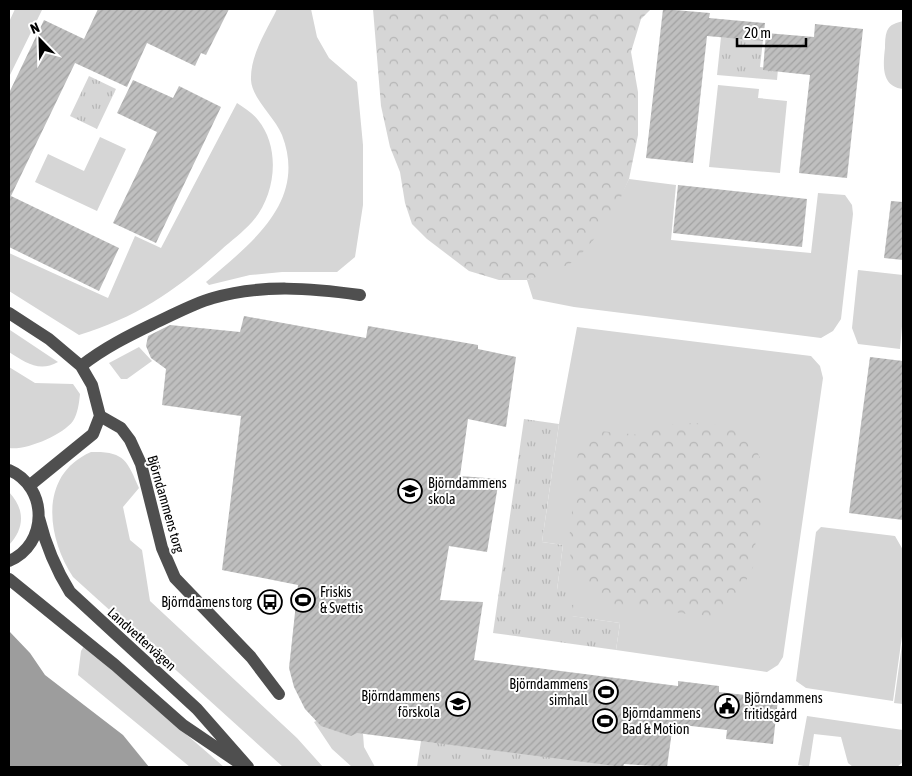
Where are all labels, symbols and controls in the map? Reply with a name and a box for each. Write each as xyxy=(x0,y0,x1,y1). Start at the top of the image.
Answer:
north arrow xyxy=(15,15,65,65)
scale bar xyxy=(737,15,806,47)
text: N xyxy=(28,19,42,37)
text: 20 m xyxy=(744,24,771,41)
street label: Björndammens torg xyxy=(144,453,188,555)
place label: Björndammens skola xyxy=(428,475,507,507)
school or university icon: Björndammens skola xyxy=(397,478,423,504)
place label: Friskis & Svettis xyxy=(320,584,363,616)
sports icon: Friskis & Svettis xyxy=(290,587,316,613)
bus stop icon: Björndamens torg xyxy=(257,589,283,615)
place label: Björndamens torg xyxy=(161,594,252,610)
street label: Landvettervägen xyxy=(104,604,180,674)
place label: Björndammens simhall xyxy=(509,676,588,708)
sports icon: Björndammens simhall xyxy=(593,679,619,705)
place label: Björndammens förskola xyxy=(361,688,440,720)
place label: Björndammens fritidsgård xyxy=(744,690,823,722)
school or university icon: Björndammens förskola xyxy=(445,691,471,717)
public building icon: Björndammens fritidsgård xyxy=(714,693,740,719)
place label: Björndammens Bad & Motion xyxy=(622,705,701,737)
sports icon: Björndammens Bad & Motion xyxy=(592,708,618,734)

